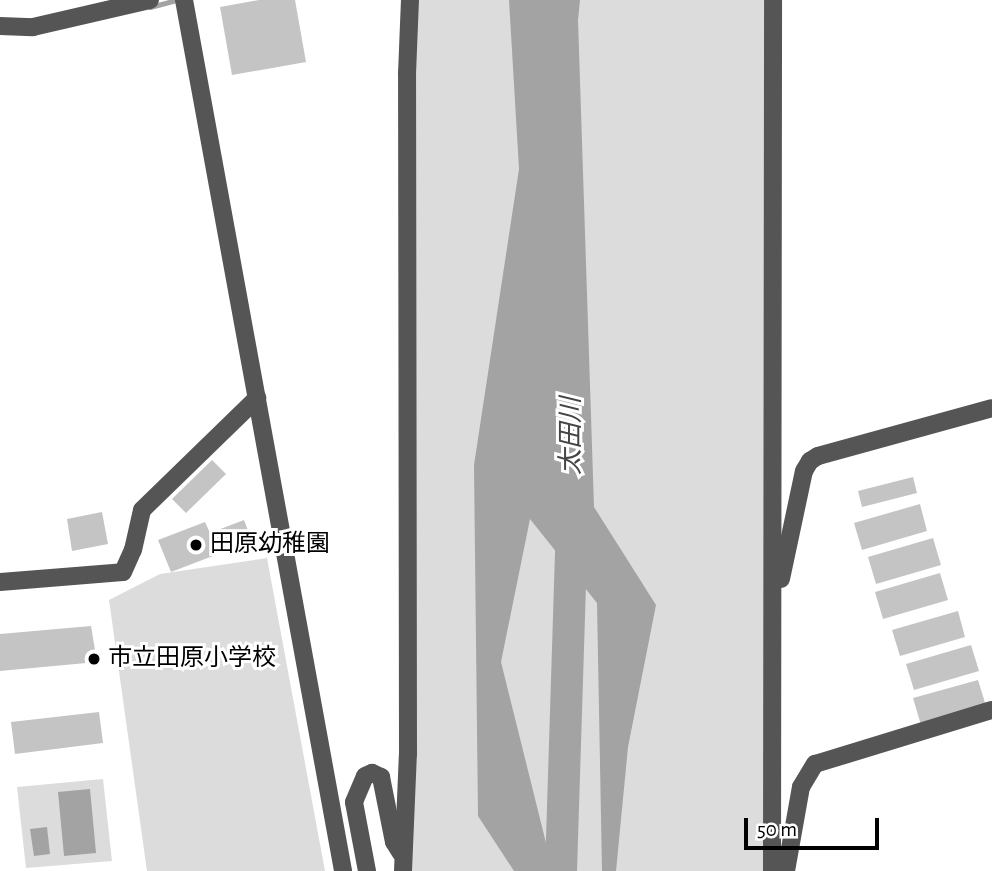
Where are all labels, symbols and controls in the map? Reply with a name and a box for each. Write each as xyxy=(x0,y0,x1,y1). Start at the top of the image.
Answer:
water label: 太田川 xyxy=(556,397,588,475)
place label: 田原幼稚園 xyxy=(210,531,330,559)
marker: 田原幼稚園 xyxy=(188,537,204,553)
place label: 市立田原小学校 xyxy=(108,645,276,673)
marker: 市立田原小学校 xyxy=(86,651,102,667)
scale bar xyxy=(747,804,882,848)
text: 50 m xyxy=(757,819,797,840)

